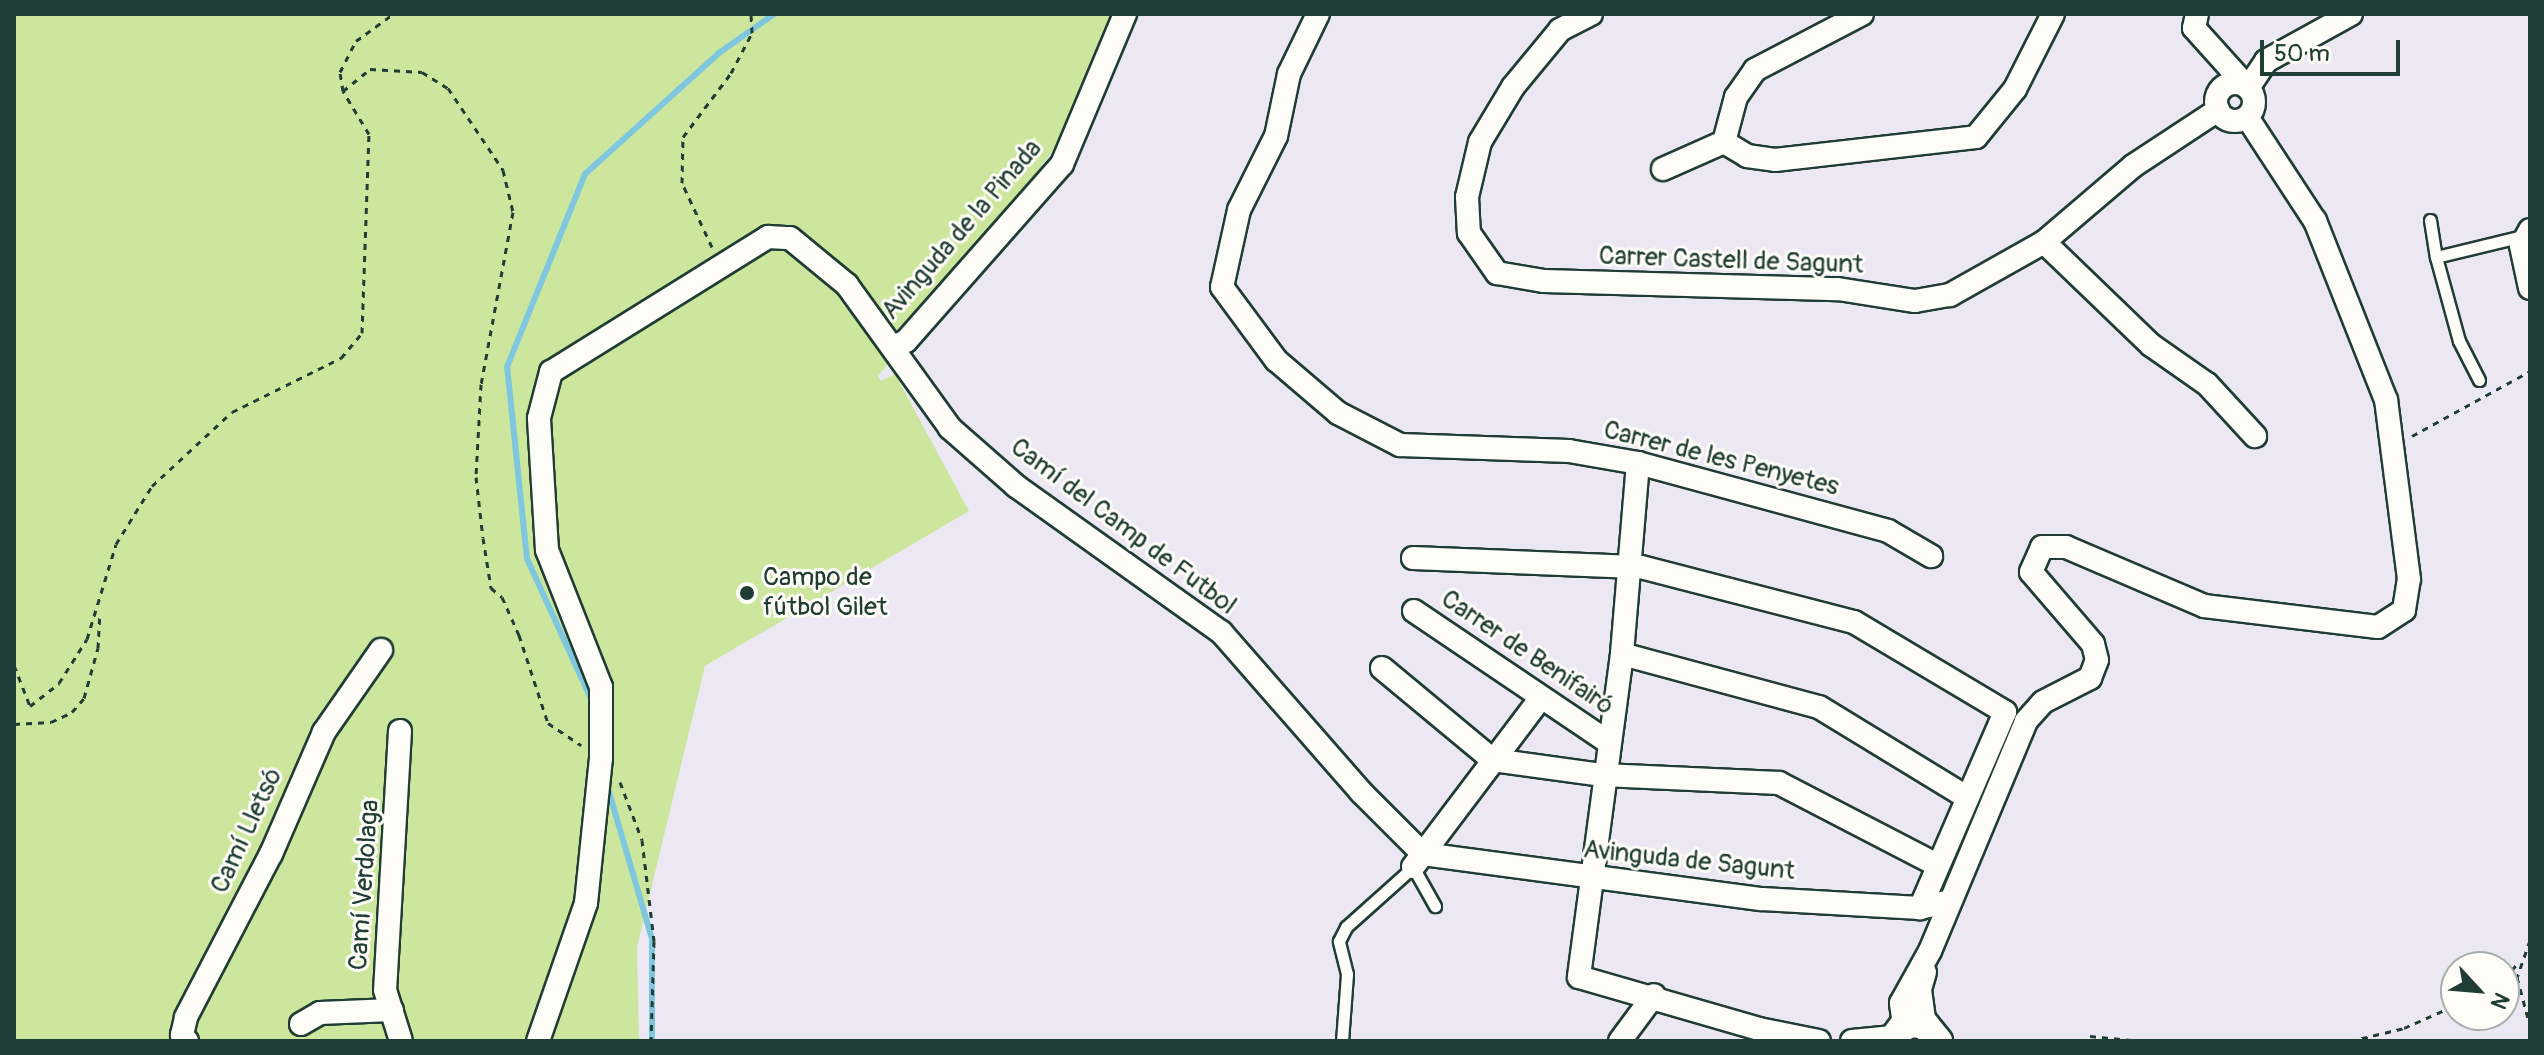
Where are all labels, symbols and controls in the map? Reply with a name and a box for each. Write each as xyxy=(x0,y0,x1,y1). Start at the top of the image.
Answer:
scale bar xyxy=(2264,24,2404,74)
text: 50 m xyxy=(2274,39,2330,68)
street label: Avinguda de la Pinada xyxy=(875,134,1049,326)
street label: Carrer Castell de Sagunt xyxy=(1598,241,1864,281)
street label: Carrer de les Penyetes xyxy=(1600,415,1842,503)
street label: Camí del Camp de Futbol xyxy=(1004,432,1242,622)
place label: Campo de fútbol Gilet xyxy=(763,562,887,624)
marker: Campo de fútbol Gilet xyxy=(738,584,756,602)
street label: Carrer de Benifairó xyxy=(1435,584,1619,722)
street label: Camí Lletsó xyxy=(205,764,289,898)
street label: Camí Verdolaga xyxy=(343,799,387,971)
street label: Avinguda de Sagunt xyxy=(1582,834,1796,888)
north arrow xyxy=(2440,951,2520,1031)
text: N xyxy=(2484,988,2516,1013)

